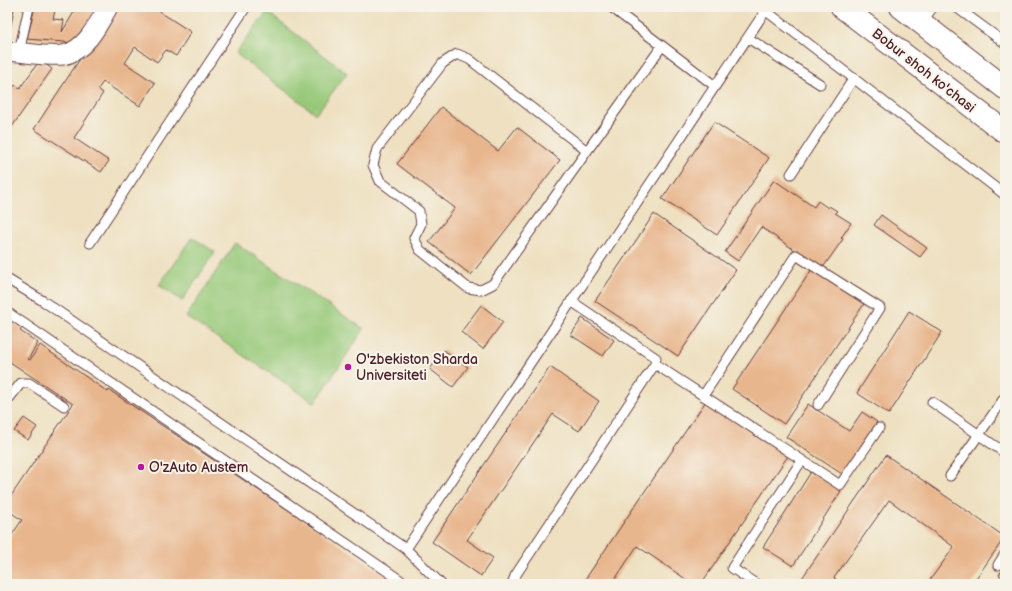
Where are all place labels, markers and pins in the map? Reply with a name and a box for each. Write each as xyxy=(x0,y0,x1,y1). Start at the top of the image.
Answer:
place label: O'zbekiston Sharda Universiteti xyxy=(356,351,478,384)
marker: O'zbekiston Sharda Universiteti xyxy=(343,362,353,372)
place label: O'zAuto Austem xyxy=(149,459,248,476)
marker: O'zAuto Austem xyxy=(136,462,146,472)

